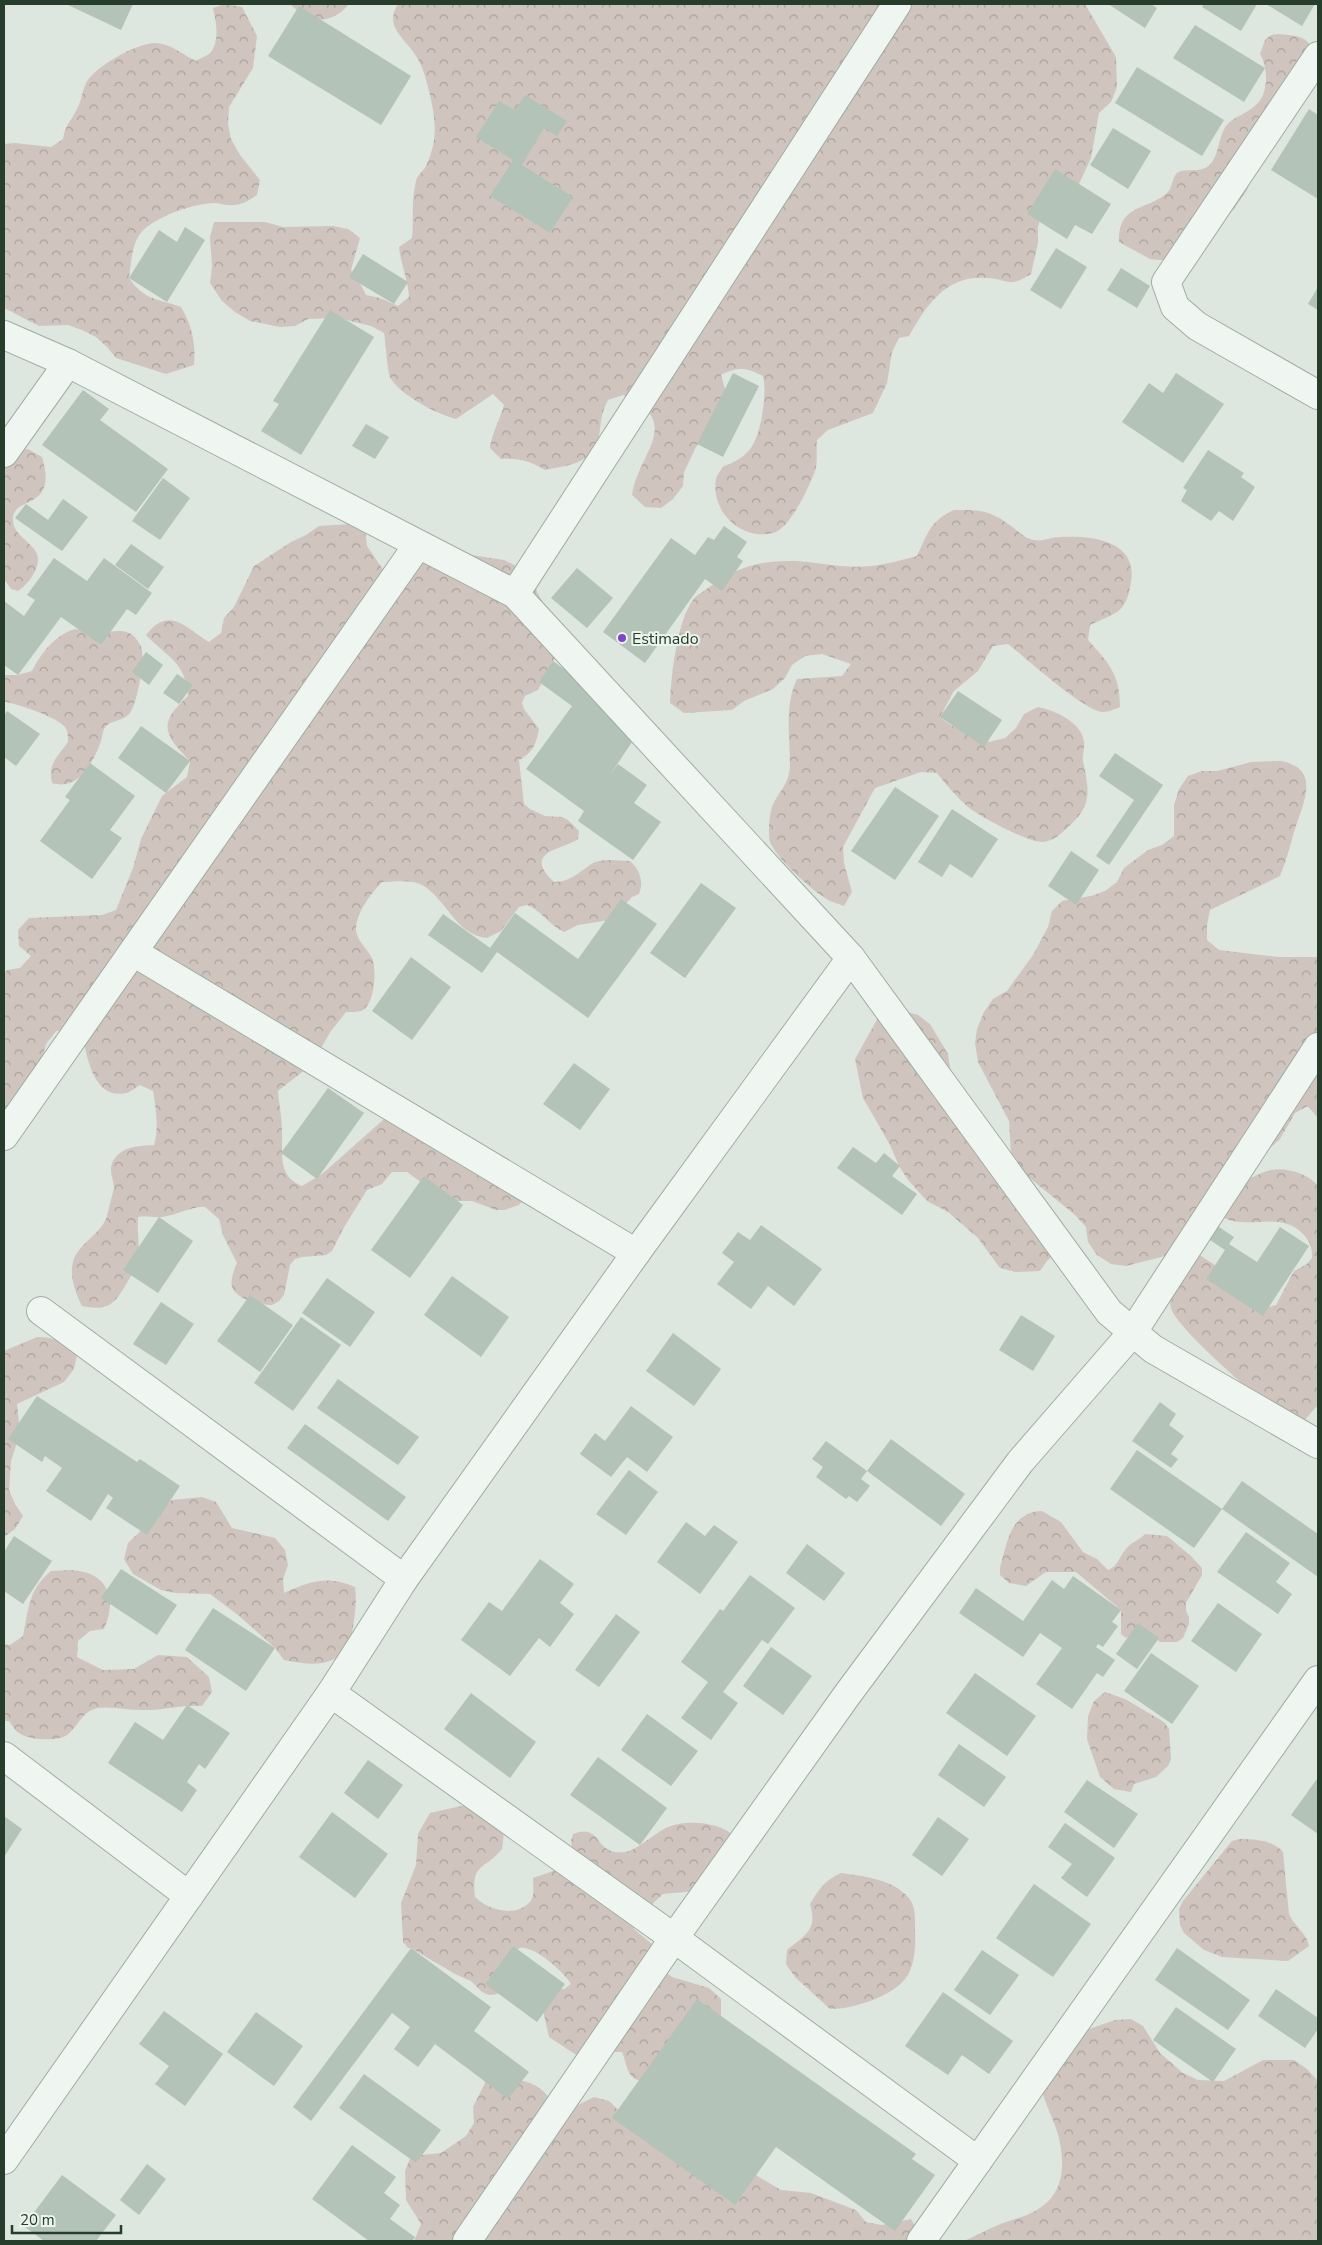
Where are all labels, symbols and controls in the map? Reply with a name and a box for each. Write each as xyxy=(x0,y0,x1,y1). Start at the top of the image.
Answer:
place label: Estimado xyxy=(632,628,699,650)
marker: Estimado xyxy=(616,632,628,644)
scale bar xyxy=(12,2202,121,2234)
text: 20 m xyxy=(20,2210,55,2230)

